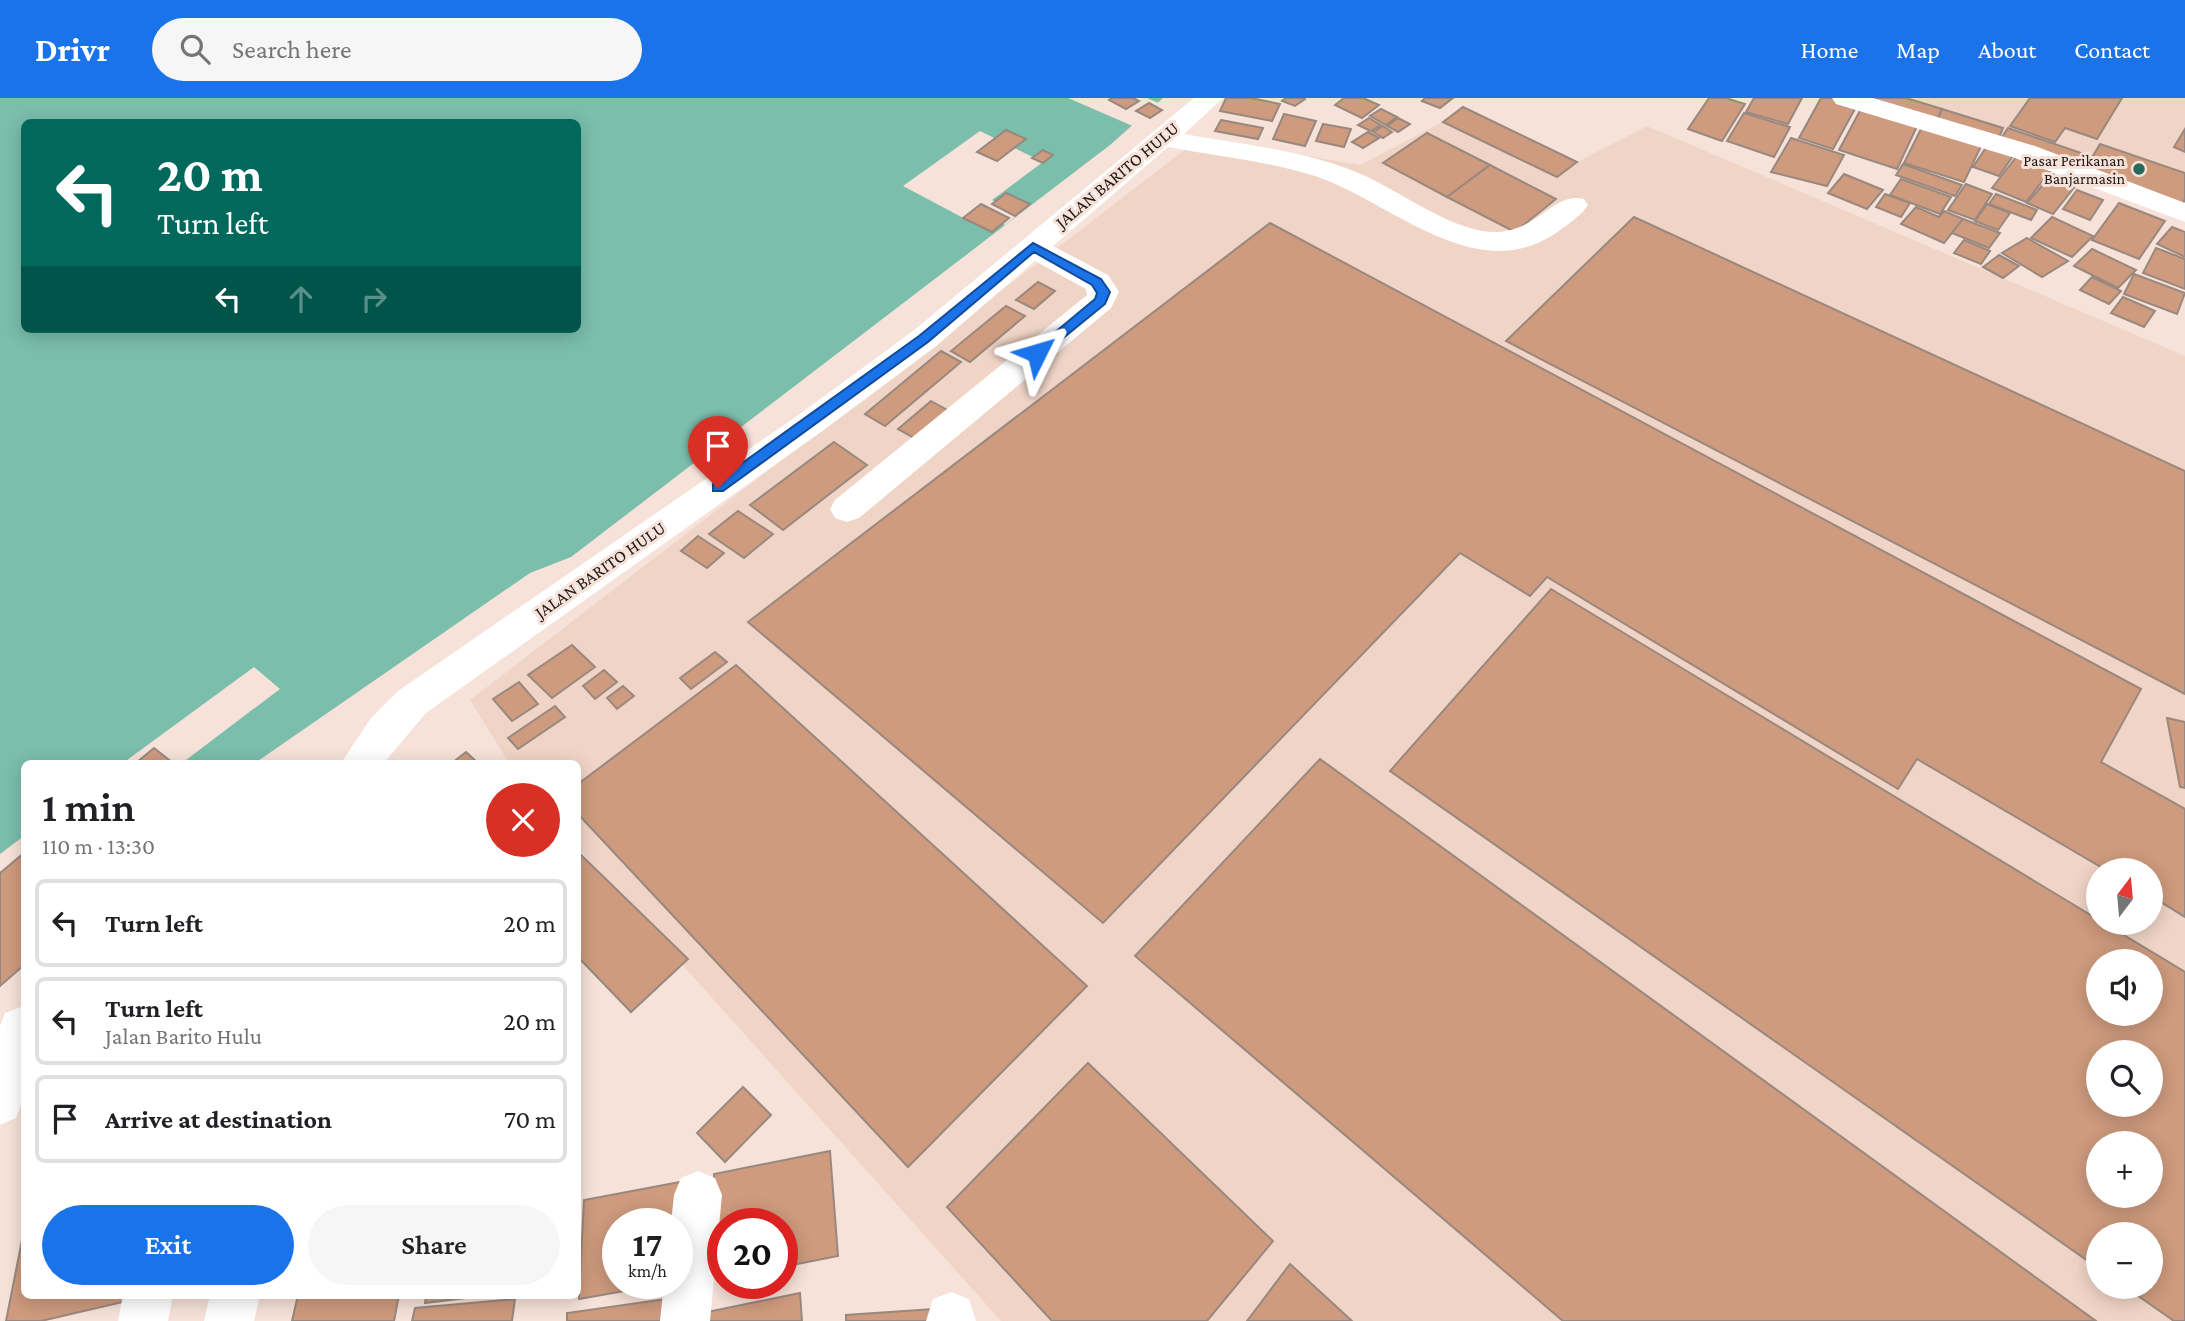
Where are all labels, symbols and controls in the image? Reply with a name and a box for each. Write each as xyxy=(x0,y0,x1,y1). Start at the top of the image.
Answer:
search box xyxy=(152,18,642,81)
icon: search xyxy=(176,30,214,68)
text: Drivr xyxy=(35,31,110,68)
text: Search here xyxy=(232,35,351,64)
text: Home xyxy=(1801,36,1858,63)
text: Map xyxy=(1896,36,1940,63)
text: About xyxy=(1978,36,2036,63)
text: Contact xyxy=(2074,36,2150,63)
street label: JALAN BARITO HULU xyxy=(1050,118,1183,234)
icon: left xyxy=(42,147,133,238)
text: 20 m xyxy=(157,147,263,202)
place label: Pasar Perikanan Banjarmasin xyxy=(2023,152,2125,188)
marker: Pasar Perikanan Banjarmasin xyxy=(2131,161,2147,177)
text: Turn left xyxy=(157,205,268,241)
icon: left xyxy=(209,280,247,318)
icon: ahead xyxy=(282,280,320,318)
icon: right xyxy=(355,280,393,318)
position arrow xyxy=(1000,316,1074,390)
pin xyxy=(688,416,748,488)
icon: arrive xyxy=(699,427,737,465)
street label: JALAN BARITO HULU xyxy=(529,517,669,624)
text: 1 min xyxy=(42,783,135,830)
button: close xyxy=(486,783,560,857)
text: 110 m · 13:30 xyxy=(42,833,155,859)
north arrow xyxy=(2086,858,2163,934)
map controls xyxy=(2086,858,2163,1299)
icon: left xyxy=(46,904,84,942)
text: Turn left xyxy=(105,909,203,938)
text: 20 m xyxy=(503,909,556,938)
button: sound xyxy=(2086,949,2163,1026)
text: Turn left xyxy=(105,994,203,1023)
icon: left xyxy=(46,1002,84,1040)
text: 20 m xyxy=(503,1007,556,1036)
text: Jalan Barito Hulu xyxy=(105,1023,262,1049)
button: search xyxy=(2086,1040,2163,1117)
icon: arrive xyxy=(46,1100,84,1138)
text: Arrive at destination xyxy=(105,1105,332,1134)
text: 70 m xyxy=(504,1105,556,1134)
button: + xyxy=(2086,1131,2163,1208)
button: Exit xyxy=(42,1205,294,1285)
button: Share xyxy=(308,1205,560,1285)
speed limit sign: 20 xyxy=(707,1208,798,1299)
button: − xyxy=(2086,1222,2163,1299)
text: 17 xyxy=(632,1225,663,1264)
text: km/h xyxy=(628,1261,667,1281)

